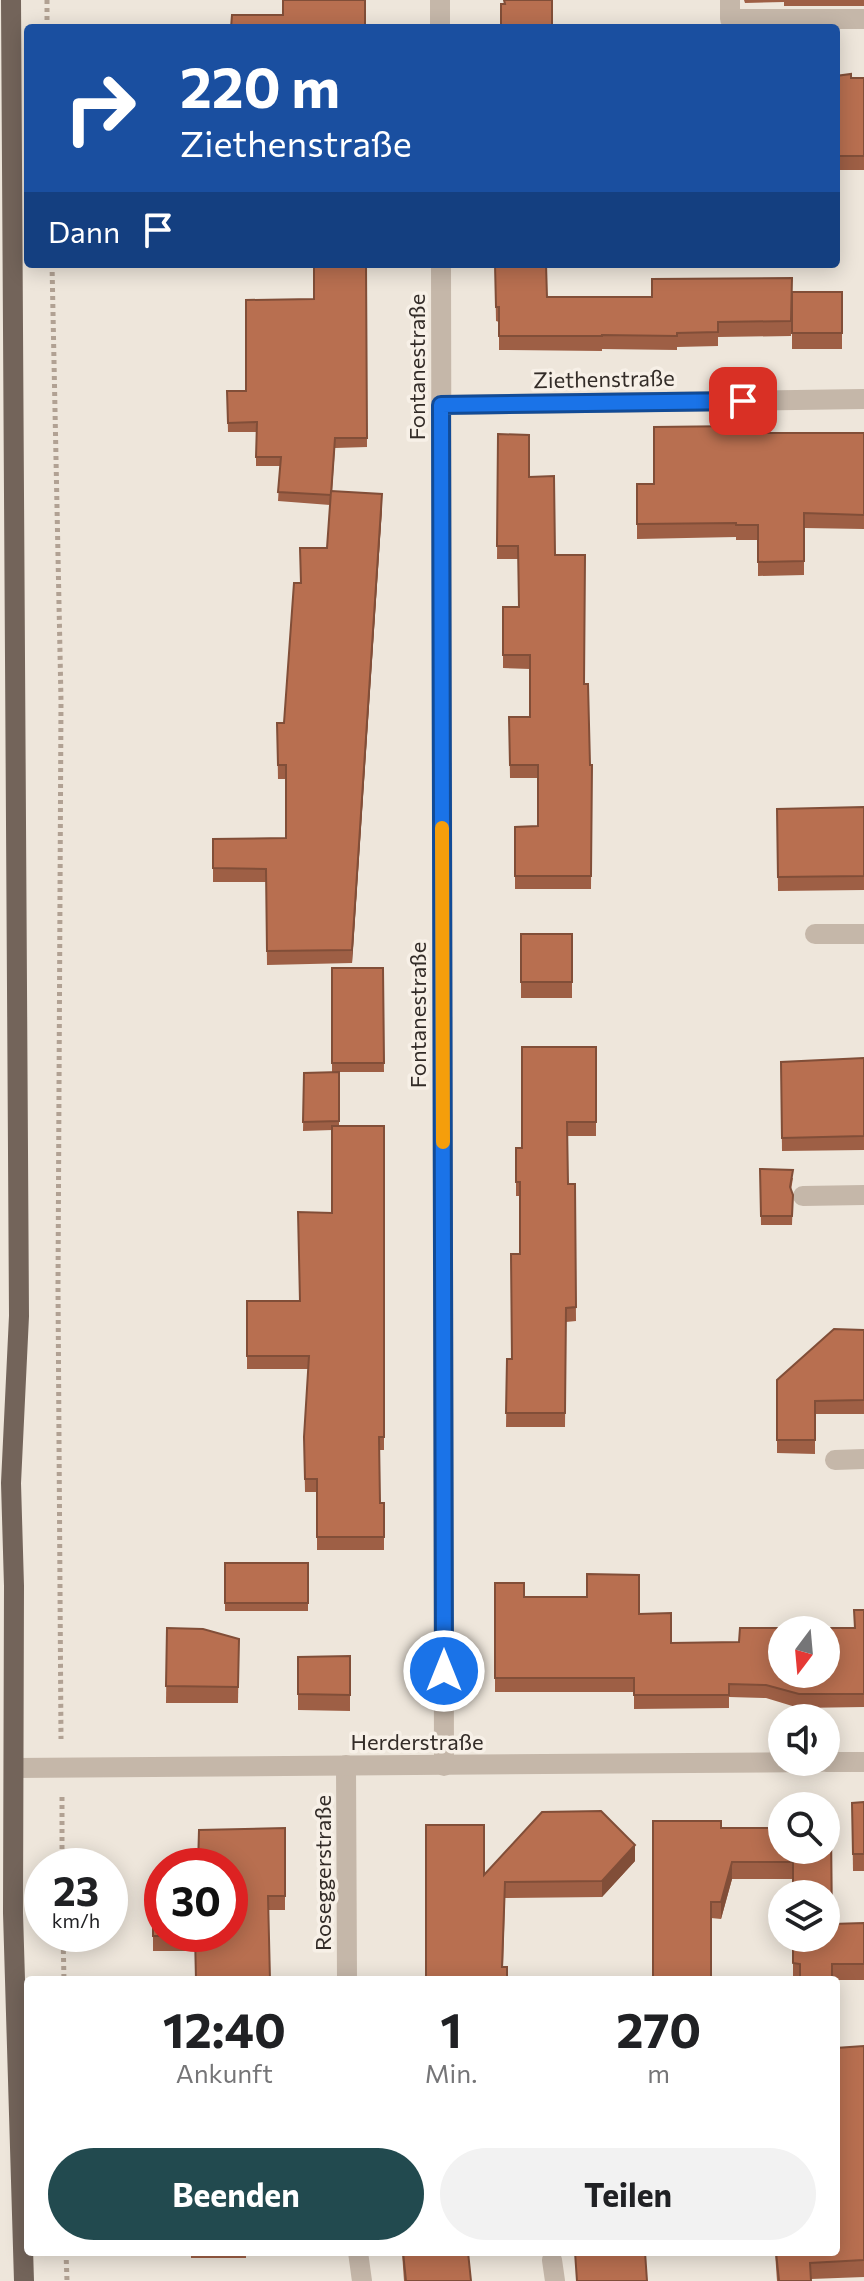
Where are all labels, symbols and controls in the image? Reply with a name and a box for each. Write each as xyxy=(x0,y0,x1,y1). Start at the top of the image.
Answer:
text: 220 m xyxy=(180,51,340,120)
icon: right xyxy=(48,56,152,160)
text: Ziethenstraße xyxy=(180,120,412,164)
icon: arrive xyxy=(136,208,180,252)
text: Dann xyxy=(48,212,120,249)
street label: Fontanestraße xyxy=(403,294,430,440)
street label: Ziethenstraße xyxy=(533,364,675,393)
pin xyxy=(709,367,777,435)
icon: arrive xyxy=(721,379,765,423)
street label: Fontanestraße xyxy=(404,942,431,1088)
north arrow xyxy=(768,1616,840,1688)
map controls xyxy=(768,1616,840,1952)
position arrow xyxy=(402,1629,486,1713)
button: sound xyxy=(768,1704,840,1776)
street label: Herderstraße xyxy=(350,1728,484,1755)
button: search xyxy=(768,1792,840,1864)
street label: Roseggerstraße xyxy=(309,1795,336,1951)
speed limit sign: 30 xyxy=(144,1848,248,1952)
text: 23 xyxy=(53,1865,99,1914)
button: layers xyxy=(768,1880,840,1952)
text: km/h xyxy=(52,1908,100,1932)
text: 12:40 xyxy=(163,1999,286,2058)
text: 1 xyxy=(440,1999,462,2058)
text: 270 xyxy=(616,1999,701,2058)
text: Ankunft xyxy=(176,2057,273,2088)
text: Min. xyxy=(425,2057,477,2088)
text: m xyxy=(647,2057,670,2088)
button: Beenden xyxy=(48,2148,424,2240)
button: Teilen xyxy=(440,2148,816,2240)

